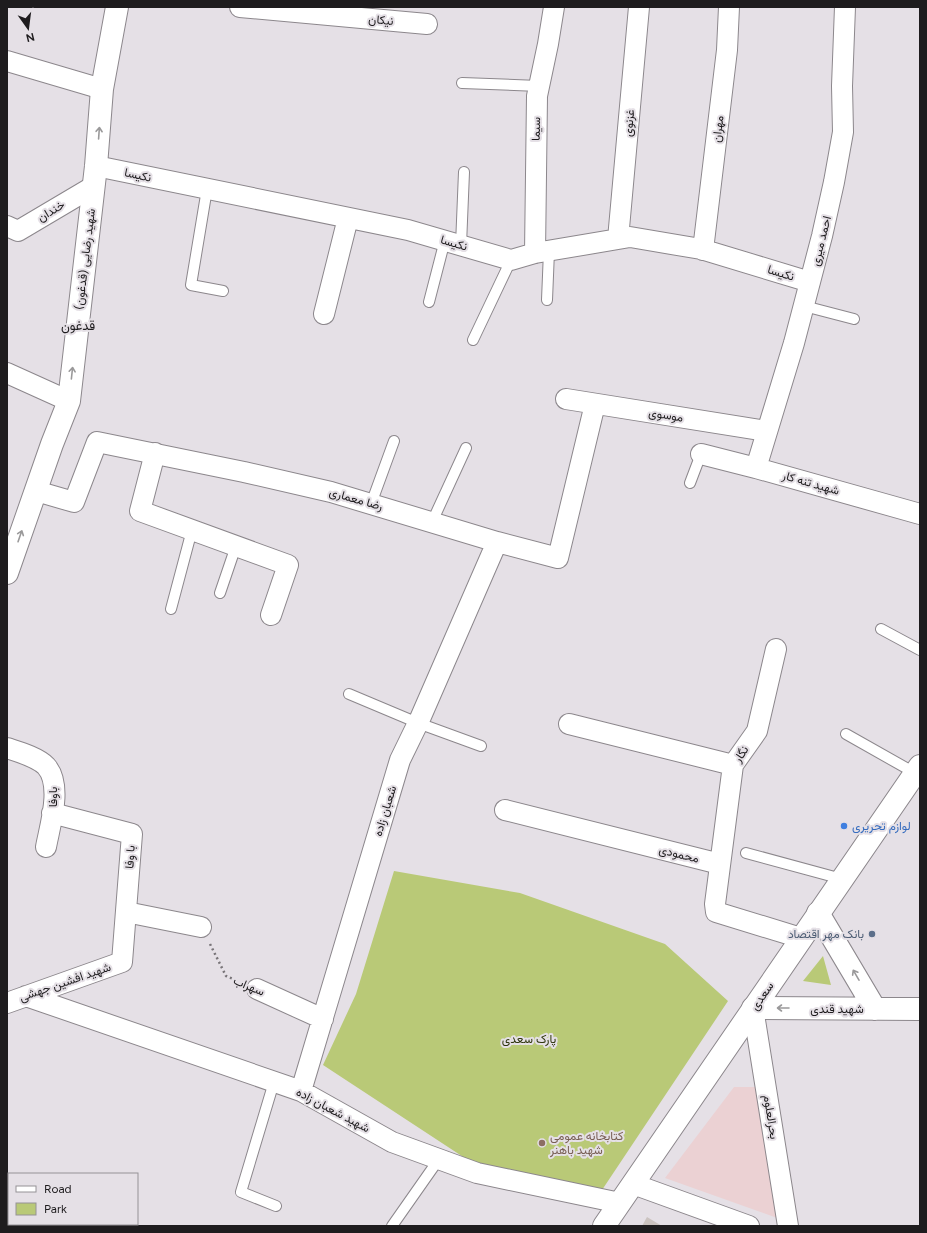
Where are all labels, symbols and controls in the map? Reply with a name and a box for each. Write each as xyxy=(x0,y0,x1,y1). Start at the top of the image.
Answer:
north arrow xyxy=(8,8,48,48)
street label: نیکان xyxy=(368,12,394,28)
text: N xyxy=(25,30,36,45)
street label: غزنوی xyxy=(621,109,638,137)
street label: مهران xyxy=(709,115,728,143)
street label: سیما xyxy=(529,117,543,141)
one-way arrow xyxy=(95,127,102,140)
street label: نکیسا xyxy=(123,165,153,185)
street label: خندان xyxy=(35,197,67,225)
street label: (قدغون) شهید رضایی xyxy=(72,208,99,310)
street label: احمد میری xyxy=(808,214,835,268)
street label: نکیسا xyxy=(439,233,469,253)
street label: نکیسا xyxy=(766,262,796,284)
district label: قدغون xyxy=(61,318,95,334)
one-way arrow xyxy=(68,367,76,380)
street label: موسوی xyxy=(647,405,684,426)
street label: شهید تنه کار xyxy=(780,468,841,499)
street label: رضا معماری xyxy=(327,485,384,514)
one-way arrow xyxy=(17,530,24,543)
street label: نگار xyxy=(730,743,752,766)
street label: شعبان زاده xyxy=(371,784,400,838)
street label: باوفا xyxy=(46,787,61,807)
place label: لوازم تحریری xyxy=(852,819,911,834)
marker: لوازم تحریری xyxy=(839,821,849,831)
street label: محمودی xyxy=(657,842,701,867)
street label: با وفا xyxy=(122,845,139,869)
place label: بانک مهر اقتصاد xyxy=(788,927,864,942)
marker: بانک مهر اقتصاد xyxy=(867,929,877,939)
street label: شهید افشین جهشی xyxy=(17,960,113,1005)
one-way arrow xyxy=(851,969,859,981)
street label: سهراب xyxy=(231,973,267,1000)
street label: سعدی xyxy=(747,979,777,1013)
street label: شهید قندی xyxy=(810,1002,864,1017)
one-way arrow xyxy=(777,1004,790,1012)
park label: پارک سعدی xyxy=(502,1032,557,1047)
street label: شهید شعبان زاده xyxy=(293,1085,372,1136)
street label: بحرالعلوم xyxy=(760,1094,781,1140)
place label: کتابخانه عمومی شهید باهنر xyxy=(549,1129,623,1158)
marker: کتابخانه عمومی شهید باهنر xyxy=(537,1138,547,1148)
legend xyxy=(8,1173,138,1225)
text: Road xyxy=(44,1182,72,1196)
text: Park xyxy=(44,1202,67,1216)

